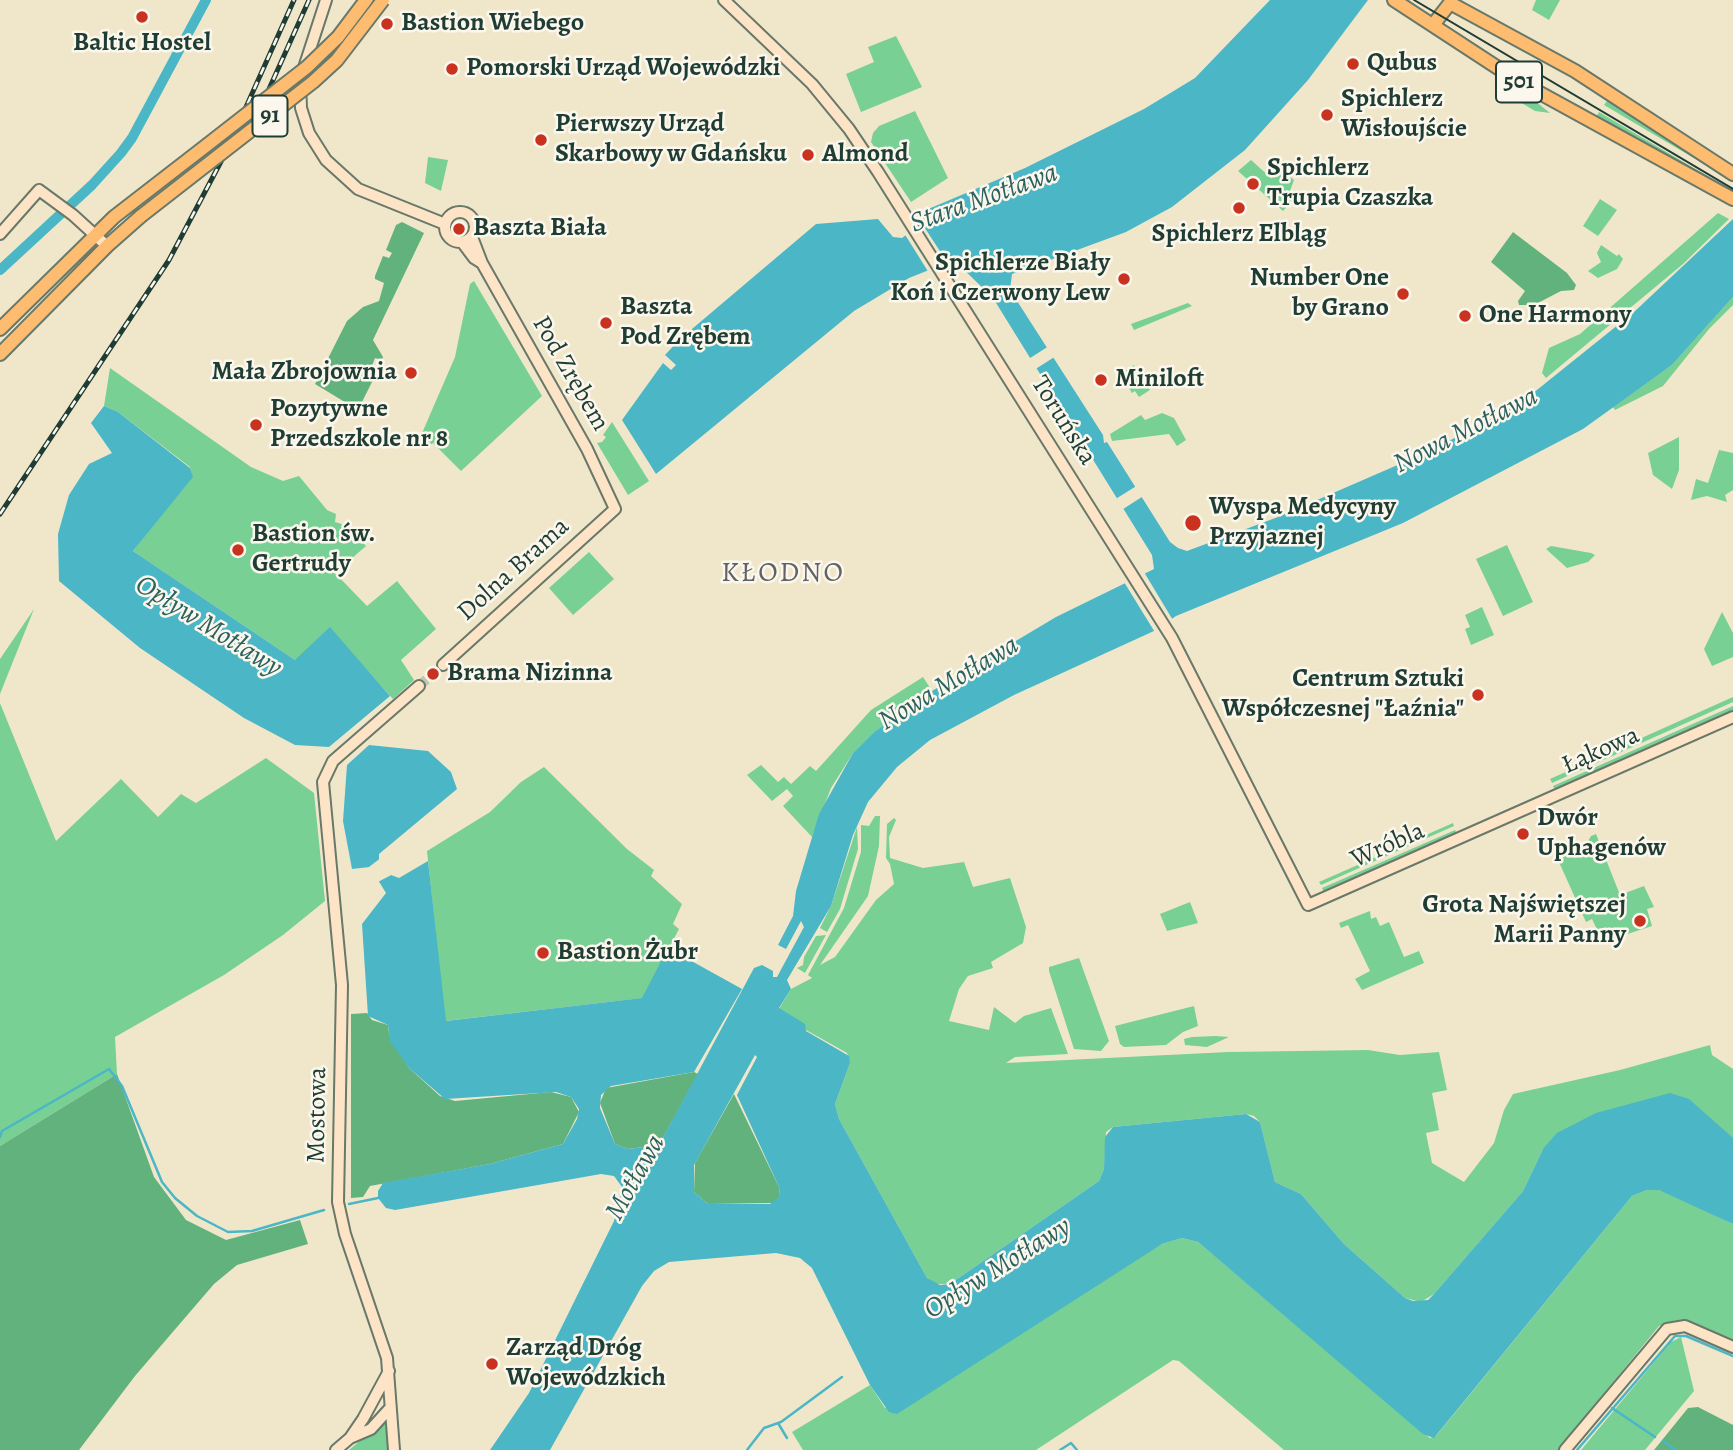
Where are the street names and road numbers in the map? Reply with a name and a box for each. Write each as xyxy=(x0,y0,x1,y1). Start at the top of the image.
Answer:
road number: 501 xyxy=(1496,61,1542,102)
road number: 91 xyxy=(252,96,288,136)
street label: Pod Zrębem xyxy=(525,311,615,437)
street label: Toruńska xyxy=(1023,371,1103,471)
street label: Dolna Brama xyxy=(452,512,576,628)
street label: Łąkowa xyxy=(1557,720,1645,782)
street label: Wróbla xyxy=(1346,816,1430,876)
street label: Mostowa xyxy=(302,1067,334,1163)

